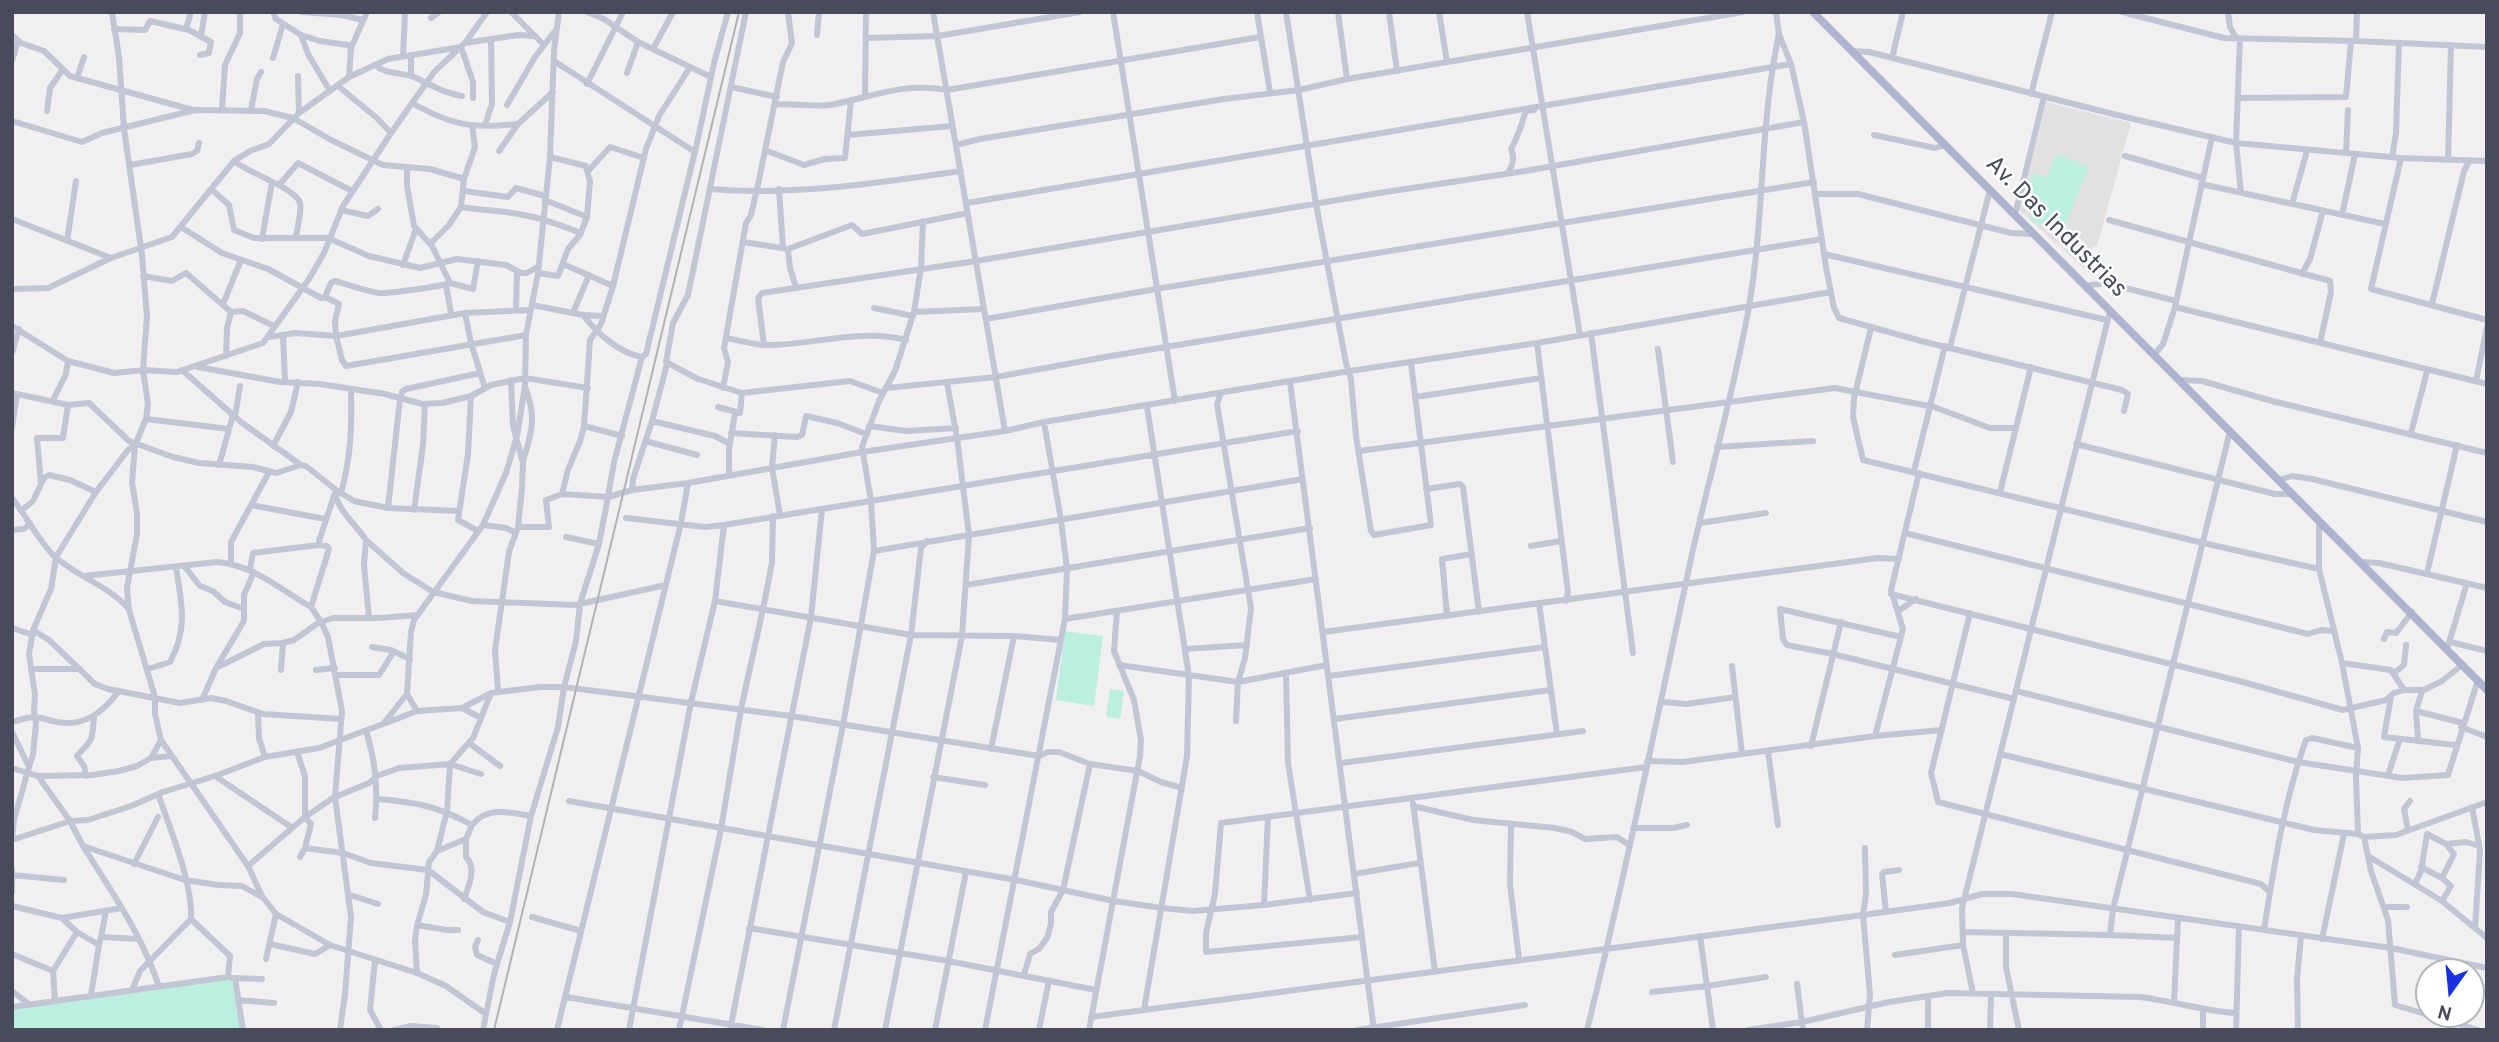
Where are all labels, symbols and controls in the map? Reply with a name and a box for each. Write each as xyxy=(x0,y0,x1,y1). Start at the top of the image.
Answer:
street label: Av. Das Industrias xyxy=(1978,151,2132,305)
north arrow xyxy=(2415,958,2485,1028)
text: N xyxy=(2435,998,2455,1025)

